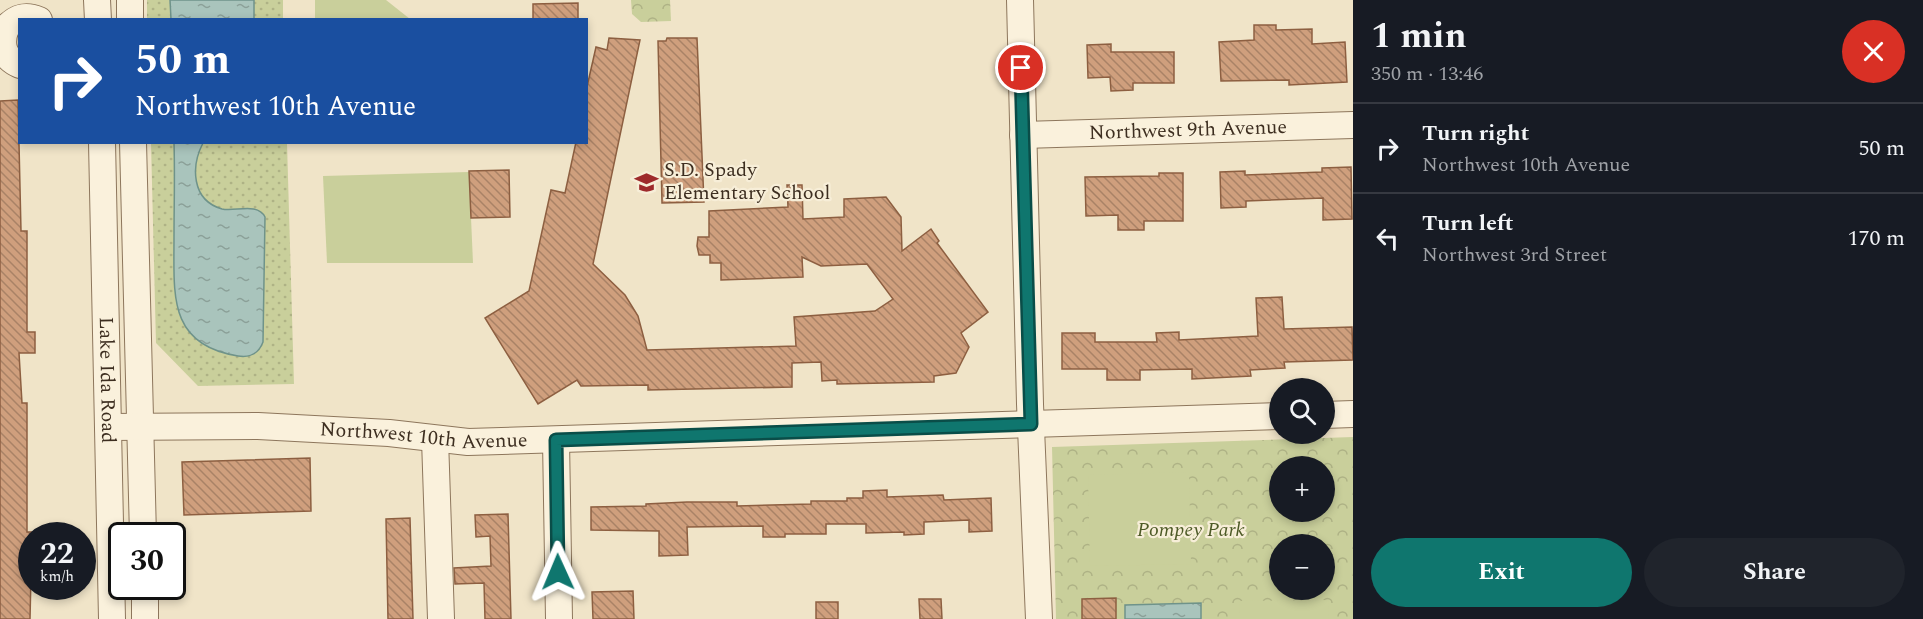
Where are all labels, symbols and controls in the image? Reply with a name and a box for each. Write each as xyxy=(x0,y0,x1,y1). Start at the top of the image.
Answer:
text: 1 min xyxy=(1371,9,1467,64)
button: close xyxy=(1842,20,1905,83)
text: 50 m xyxy=(135,29,230,92)
icon: right xyxy=(36,42,114,120)
pin xyxy=(995,42,1046,93)
icon: arrive xyxy=(1004,51,1037,84)
text: 350 m · 13:46 xyxy=(1371,59,1483,89)
text: Northwest 10th Avenue xyxy=(135,86,416,128)
street label: Northwest 9th Avenue xyxy=(1088,112,1288,148)
text: Turn right xyxy=(1422,117,1529,150)
icon: right xyxy=(1371,132,1404,165)
text: 50 m xyxy=(1859,132,1905,165)
text: Northwest 10th Avenue xyxy=(1422,150,1630,180)
place label: S.D. Spady Elementary School xyxy=(664,155,830,208)
school or university icon: S.D. Spady Elementary School xyxy=(633,169,659,195)
text: Turn left xyxy=(1422,207,1514,240)
icon: left xyxy=(1371,222,1404,255)
text: 170 m xyxy=(1848,222,1905,255)
text: Northwest 3rd Street xyxy=(1422,240,1607,270)
street label: Lake Ida Road xyxy=(91,316,123,444)
map controls xyxy=(1269,378,1335,600)
button: search xyxy=(1269,378,1335,444)
street label: Northwest 10th Avenue xyxy=(319,414,528,457)
button: + xyxy=(1269,456,1335,522)
park label: Pompey Park xyxy=(1137,515,1246,545)
speed limit sign: 30 xyxy=(108,522,186,600)
text: 22 xyxy=(40,531,74,577)
button: − xyxy=(1269,534,1335,600)
button: Exit xyxy=(1371,538,1632,607)
button: Share xyxy=(1644,538,1905,607)
position arrow xyxy=(526,540,590,604)
text: km/h xyxy=(40,565,74,588)

